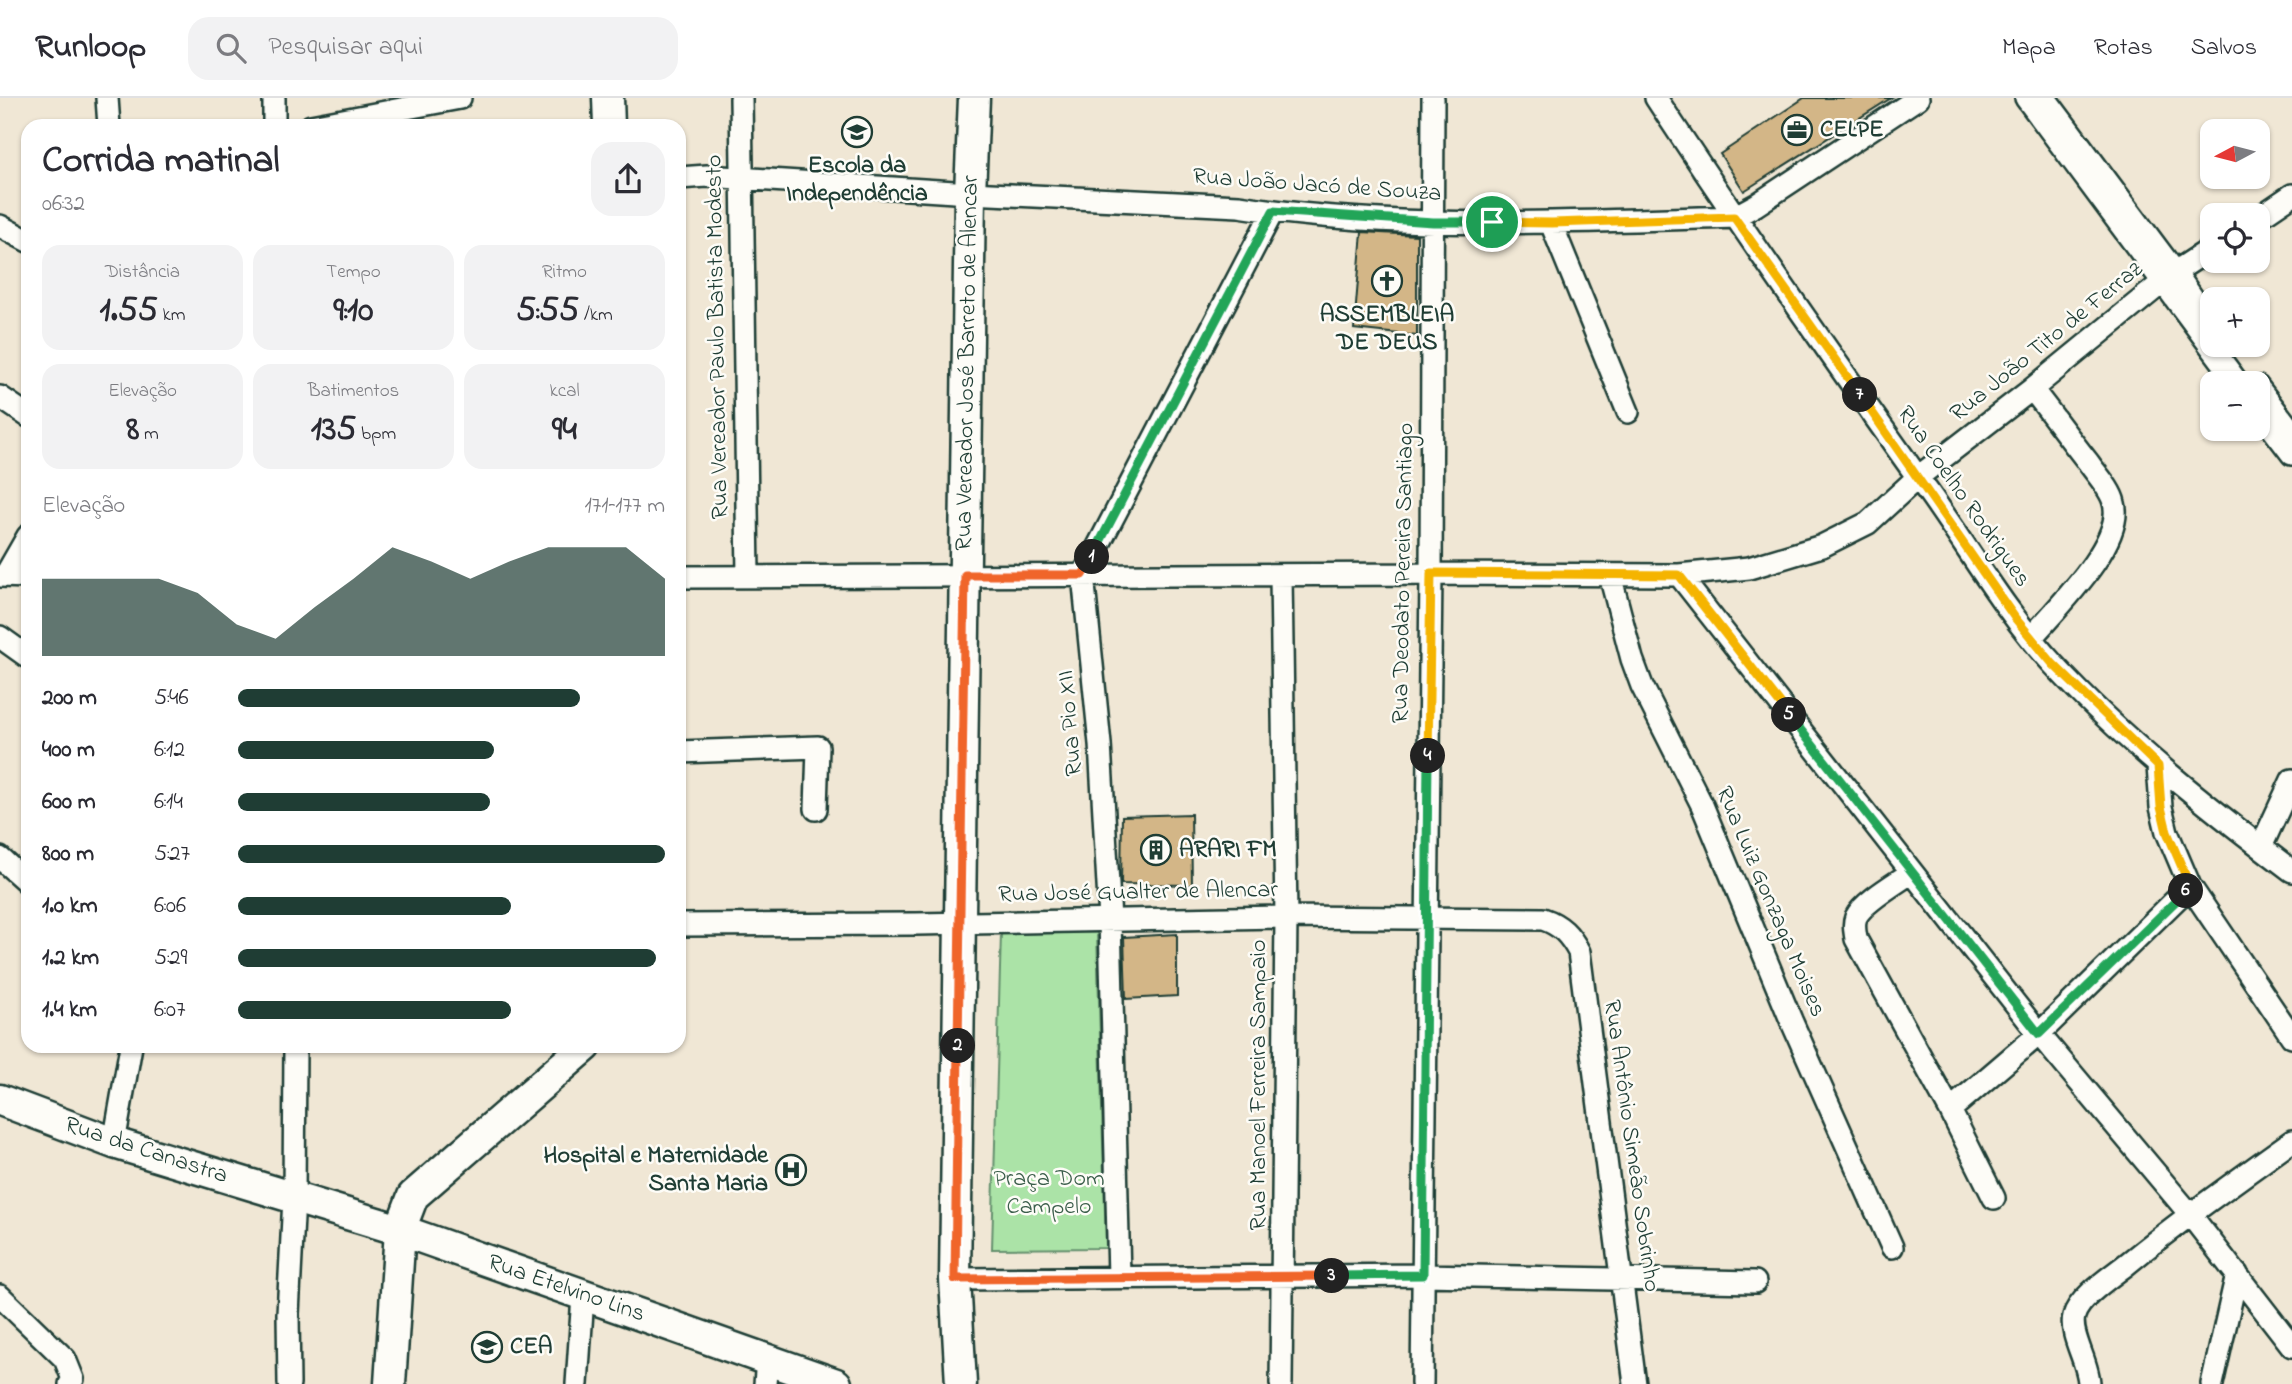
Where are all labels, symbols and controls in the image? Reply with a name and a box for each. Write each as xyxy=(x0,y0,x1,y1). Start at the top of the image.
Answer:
search box xyxy=(188,17,678,80)
text: Runloop xyxy=(35,24,146,72)
icon: search xyxy=(212,29,250,67)
text: Pesquisar aqui xyxy=(268,29,423,67)
text: Mapa xyxy=(2002,31,2056,66)
text: Rotas xyxy=(2094,31,2153,66)
text: Salvos xyxy=(2191,31,2257,66)
office icon: CELPE xyxy=(1780,113,1814,147)
place label: CELPE xyxy=(1820,113,1884,148)
school or university icon: Escola da Independência xyxy=(840,115,874,149)
north arrow xyxy=(2200,119,2270,189)
map controls xyxy=(2200,119,2270,441)
text: Corrida matinal xyxy=(42,134,280,190)
button: share xyxy=(591,142,665,216)
place label: Escola da Independência xyxy=(786,149,928,212)
street label: Rua Vereador Paulo Batista Modesto xyxy=(697,154,739,520)
street label: Rua João Jacó de Souza xyxy=(1191,160,1443,212)
street label: Rua Vereador José Barreto de Alencar xyxy=(947,174,989,551)
text: 06:32 xyxy=(42,188,85,221)
pin xyxy=(1462,192,1522,252)
icon: arrive xyxy=(1473,203,1511,241)
button: locate xyxy=(2200,203,2270,273)
street label: Rua João Tito de Ferraz xyxy=(1943,252,2152,431)
text: Distância xyxy=(105,259,180,286)
text: Tempo xyxy=(326,259,381,286)
text: Ritmo xyxy=(542,259,587,286)
church icon: ASSEMBLEIA DE DEUS xyxy=(1370,264,1404,298)
text: 1.55 xyxy=(99,286,158,337)
text: 9:10 xyxy=(334,286,373,337)
text: 5:55 xyxy=(516,286,579,337)
button: + xyxy=(2200,287,2270,357)
place label: ASSEMBLEIA DE DEUS xyxy=(1320,298,1455,361)
text: km xyxy=(158,302,186,329)
text: /km xyxy=(579,302,613,329)
button: − xyxy=(2200,371,2270,441)
text: Elevação xyxy=(108,378,177,405)
text: Batimentos xyxy=(308,378,399,405)
text: kcal xyxy=(549,378,580,405)
pin: 7 xyxy=(1842,378,1878,412)
text: 7 xyxy=(1856,381,1863,408)
street label: Rua Coelho Rodrigues xyxy=(1887,399,2039,595)
text: 8 xyxy=(126,405,139,456)
text: 135 xyxy=(311,405,356,456)
text: 94 xyxy=(552,405,577,456)
text: m xyxy=(139,421,159,448)
text: bpm xyxy=(356,421,396,448)
street label: Rua Deodato Pereira Santiago xyxy=(1384,422,1424,724)
text: Elevação xyxy=(42,490,125,523)
text: 171–177 m xyxy=(584,490,665,523)
pin: 1 xyxy=(1074,540,1110,574)
text: 1 xyxy=(1088,543,1095,570)
street label: Rua Pio XII xyxy=(1049,669,1093,777)
text: 200 m xyxy=(42,682,97,715)
text: 5:46 xyxy=(154,682,189,715)
pin: 5 xyxy=(1772,698,1806,732)
text: 5 xyxy=(1783,701,1794,728)
text: 400 m xyxy=(42,734,95,767)
text: 6:12 xyxy=(154,734,185,767)
pin: 4 xyxy=(1410,738,1446,774)
text: 4 xyxy=(1424,742,1431,769)
street label: Rua Luiz Gonzaga Moises xyxy=(1706,781,1834,1023)
text: 600 m xyxy=(42,786,96,819)
text: 6:14 xyxy=(154,786,183,819)
building icon: ARARI FM xyxy=(1139,833,1173,867)
place label: ARARI FM xyxy=(1179,833,1277,868)
text: 800 m xyxy=(42,838,94,871)
text: 5:27 xyxy=(154,838,190,871)
street label: Rua José Gualter de Alencar xyxy=(998,873,1279,913)
pin: 6 xyxy=(2168,874,2204,908)
text: 6 xyxy=(2181,877,2190,904)
text: 1.0 km xyxy=(42,890,98,923)
text: 6:06 xyxy=(154,890,186,923)
street label: Rua Manoel Ferreira Sampaio xyxy=(1242,940,1277,1230)
text: 1.2 km xyxy=(42,942,99,975)
text: 5:29 xyxy=(154,942,187,975)
text: 1.4 km xyxy=(42,994,97,1027)
text: 6:07 xyxy=(154,994,186,1027)
street label: Rua Antônio Simeão Sobrinho xyxy=(1593,998,1669,1294)
pin: 2 xyxy=(940,1028,976,1063)
text: 2 xyxy=(953,1032,962,1059)
street label: Rua da Canastra xyxy=(60,1108,232,1194)
place label: Hospital e Maternidade Santa Maria xyxy=(544,1139,769,1202)
hospital icon: Hospital e Maternidade Santa Maria xyxy=(774,1153,808,1187)
park label: Praça Dom Campelo xyxy=(993,1162,1105,1225)
street label: Rua Etelvino Lins xyxy=(483,1246,649,1332)
pin: 3 xyxy=(1314,1258,1350,1294)
text: 3 xyxy=(1328,1262,1335,1289)
school or university icon: CEA xyxy=(470,1330,504,1364)
place label: CEA xyxy=(510,1330,553,1365)

